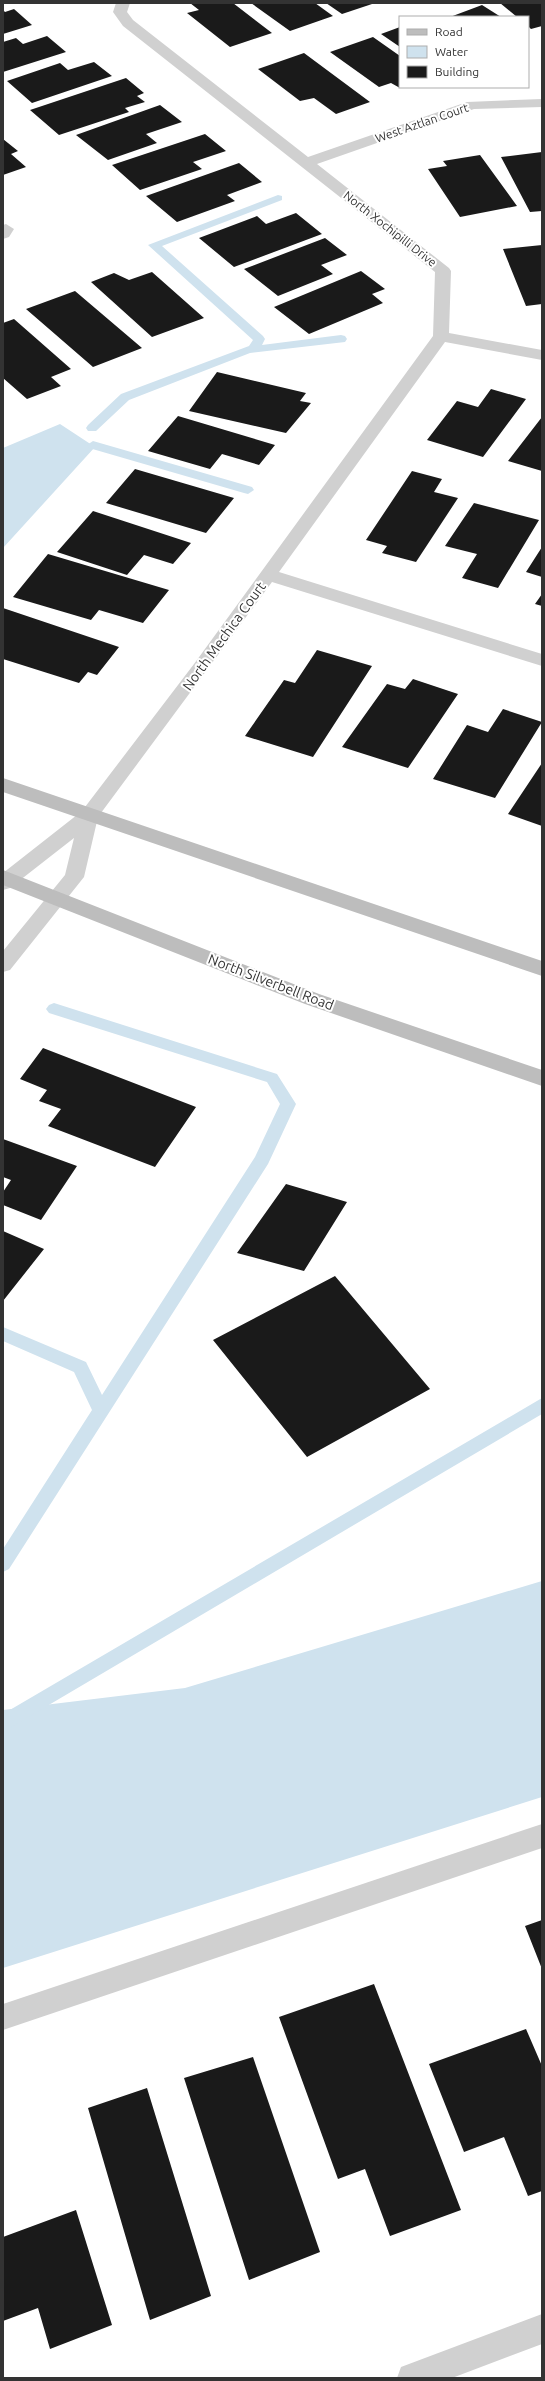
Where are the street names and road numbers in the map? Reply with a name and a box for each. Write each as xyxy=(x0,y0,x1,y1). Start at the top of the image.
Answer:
street label: West Aztlan Court xyxy=(373,100,470,145)
street label: North Xochipilli Drive xyxy=(341,188,439,269)
street label: North Mechica Court xyxy=(179,578,269,693)
street label: North Silverbell Road xyxy=(206,951,336,1013)

